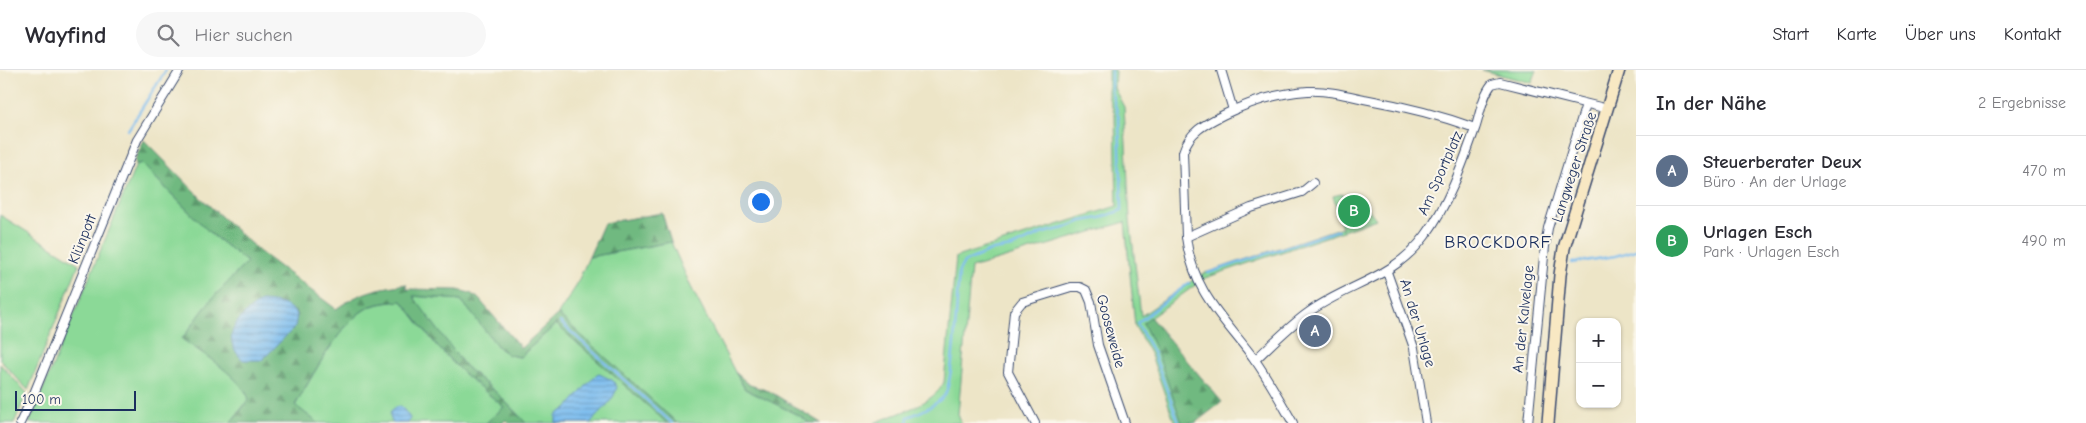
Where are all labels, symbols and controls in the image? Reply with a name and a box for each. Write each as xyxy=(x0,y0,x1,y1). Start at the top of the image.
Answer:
search box xyxy=(136,12,486,57)
text: Wayfind xyxy=(25,21,106,49)
icon: search xyxy=(154,21,182,49)
text: Hier suchen xyxy=(194,24,293,46)
text: Start xyxy=(1772,24,1809,45)
text: Karte xyxy=(1837,24,1877,45)
text: Über uns xyxy=(1905,24,1976,45)
text: Kontakt xyxy=(2004,24,2061,45)
text: In der Nähe xyxy=(1656,91,1766,115)
text: 2 Ergebnisse xyxy=(1978,94,2066,112)
street label: Langweger Straße xyxy=(1548,109,1601,225)
street label: Am Sportplatz xyxy=(1413,128,1467,218)
text: Steuerberater Deux xyxy=(1703,151,1861,173)
text: A xyxy=(1668,162,1676,180)
text: 470 m xyxy=(2022,162,2066,180)
text: Büro · An der Urlage xyxy=(1703,173,1847,191)
your location xyxy=(748,189,774,215)
pin: B xyxy=(1338,192,1370,230)
street label: Klünpott xyxy=(64,211,100,266)
text: Urlagen Esch xyxy=(1703,221,1813,243)
district label: BROCKDORF xyxy=(1444,232,1552,253)
text: B xyxy=(1667,232,1677,250)
text: 490 m xyxy=(2021,232,2066,250)
text: Park · Urlagen Esch xyxy=(1703,243,1840,261)
street label: An der Kalvelage xyxy=(1508,264,1538,374)
street label: An der Urlage xyxy=(1396,277,1440,370)
street label: Gooseweide xyxy=(1093,292,1130,370)
pin: A xyxy=(1299,312,1331,350)
map controls xyxy=(1576,318,1621,408)
button: + xyxy=(1576,318,1621,363)
button: − xyxy=(1576,363,1621,408)
scale bar xyxy=(15,388,136,411)
text: 100 m xyxy=(22,391,61,408)

